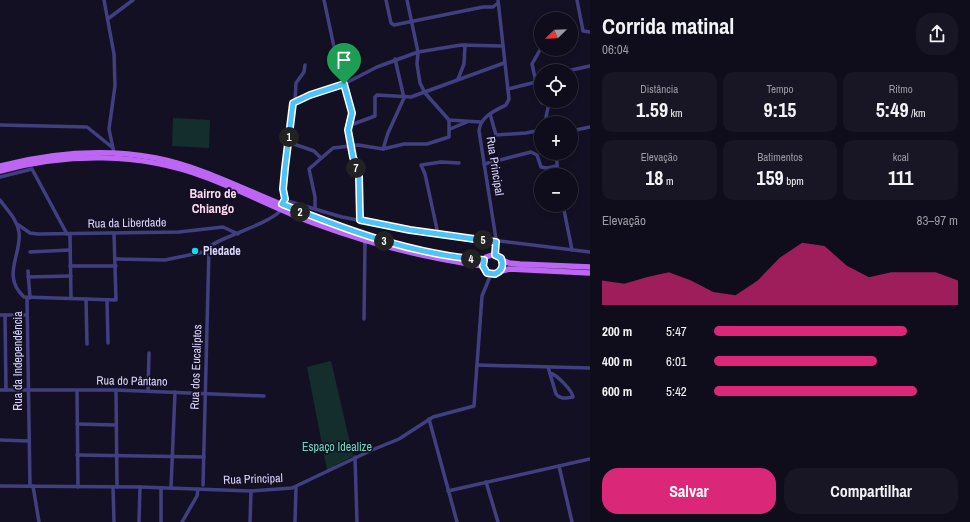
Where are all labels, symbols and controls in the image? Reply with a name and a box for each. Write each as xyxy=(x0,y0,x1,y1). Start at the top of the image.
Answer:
text: Corrida matinal xyxy=(602,11,734,41)
north arrow xyxy=(534,12,578,56)
map controls xyxy=(534,12,578,212)
button: share xyxy=(916,13,958,55)
text: 06:04 xyxy=(602,41,629,58)
pin xyxy=(327,43,361,84)
icon: arrive xyxy=(333,49,355,71)
button: locate xyxy=(534,64,578,108)
text: Distância xyxy=(640,82,678,96)
text: Tempo xyxy=(766,82,794,96)
text: Ritmo xyxy=(889,82,913,96)
text: 1.59 xyxy=(636,96,668,123)
text: 9:15 xyxy=(764,96,796,123)
text: 5:49 xyxy=(876,96,909,123)
text: km xyxy=(668,106,683,120)
text: /km xyxy=(909,106,926,120)
button: + xyxy=(534,116,578,160)
pin: 1 xyxy=(279,127,299,147)
text: 1 xyxy=(286,130,292,144)
street label: Rua Principal xyxy=(482,135,508,197)
text: Elevação xyxy=(641,150,678,164)
text: Batimentos xyxy=(757,150,803,164)
text: kcal xyxy=(893,150,909,164)
pin: 7 xyxy=(346,158,366,178)
text: 7 xyxy=(353,161,359,175)
text: 18 xyxy=(645,164,663,191)
text: 159 xyxy=(756,164,784,191)
text: 111 xyxy=(888,164,913,191)
button: − xyxy=(534,168,578,212)
text: m xyxy=(663,174,673,188)
text: bpm xyxy=(784,174,804,188)
district label: Bairro de Chiango xyxy=(190,185,236,217)
pin: 2 xyxy=(290,202,310,222)
text: 2 xyxy=(297,205,303,219)
text: Elevação xyxy=(602,212,646,229)
text: 83–97 m xyxy=(917,212,958,229)
street label: Rua da Liberdade xyxy=(87,214,167,232)
pin: 5 xyxy=(473,230,493,250)
pin: 3 xyxy=(374,231,394,251)
text: 5 xyxy=(480,233,486,247)
text: 3 xyxy=(381,234,387,248)
place label: Piedade xyxy=(203,243,241,259)
marker: Piedade xyxy=(190,246,200,256)
pin: 4 xyxy=(461,249,481,269)
text: 4 xyxy=(468,252,474,266)
street label: Rua da Independência xyxy=(10,311,26,411)
text: 200 m xyxy=(602,323,632,340)
text: 5:47 xyxy=(666,323,687,340)
street label: Rua dos Eucaliptos xyxy=(187,324,205,410)
text: 400 m xyxy=(602,353,632,370)
text: 6:01 xyxy=(666,353,687,370)
street label: Rua do Pântano xyxy=(96,372,168,390)
text: 600 m xyxy=(602,383,632,400)
text: 5:42 xyxy=(666,383,687,400)
park label: Espaço Idealize xyxy=(302,439,372,455)
button: Salvar xyxy=(602,468,776,514)
button: Compartilhar xyxy=(784,468,958,514)
street label: Rua Principal xyxy=(223,470,283,488)

